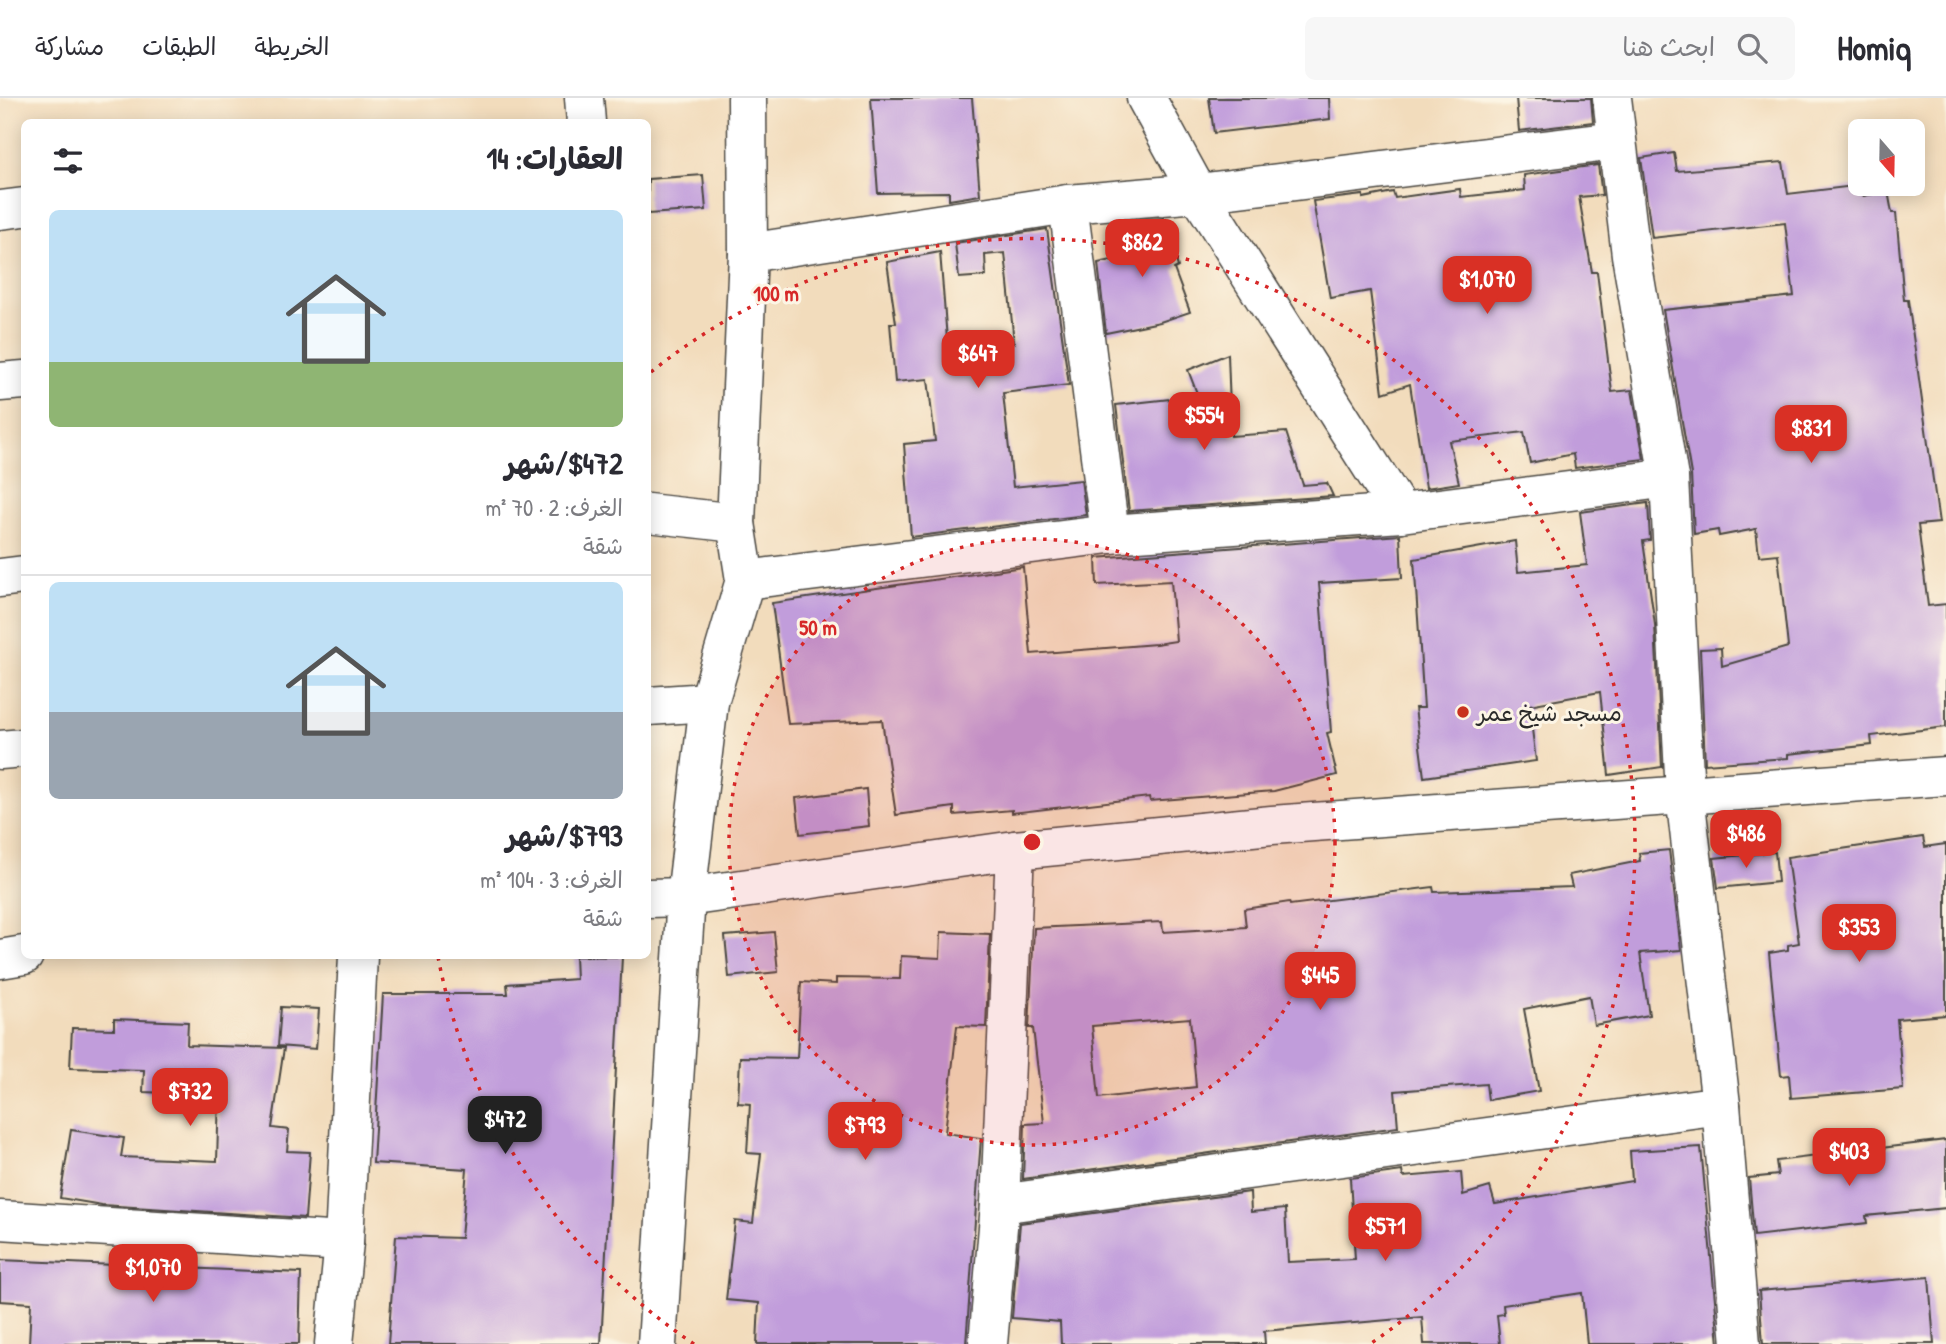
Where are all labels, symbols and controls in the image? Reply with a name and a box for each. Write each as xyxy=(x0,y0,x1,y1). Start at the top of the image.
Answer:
search box xyxy=(1305,17,1795,80)
text: Homiq xyxy=(1837,26,1911,70)
text: ابحث هنا xyxy=(1622,29,1715,64)
icon: search xyxy=(1733,29,1771,67)
text: مشاركة xyxy=(35,30,104,62)
text: الطبقات xyxy=(142,30,217,62)
text: الخريطة xyxy=(255,30,329,62)
north arrow xyxy=(1848,119,1925,196)
map controls xyxy=(1848,119,1925,196)
text: العقارات: 14 xyxy=(486,138,623,178)
icon: filters xyxy=(49,142,87,180)
pin: $862 xyxy=(1101,220,1183,279)
text: $862 xyxy=(1121,226,1163,257)
icon: home xyxy=(273,256,399,382)
pin: $1,070 xyxy=(1430,256,1544,316)
text: $1,070 xyxy=(1459,263,1515,294)
text: 100 m xyxy=(753,279,799,308)
pin: $647 xyxy=(937,330,1019,390)
text: $647 xyxy=(958,337,998,368)
pin: $554 xyxy=(1163,392,1245,452)
text: $554 xyxy=(1184,399,1224,430)
pin: $831 xyxy=(1770,406,1852,465)
text: $831 xyxy=(1791,412,1831,443)
text: $472/شهر xyxy=(505,443,623,483)
text: الغرف: 2 · 70 m² xyxy=(485,492,623,523)
text: شقة xyxy=(583,530,623,561)
text: 50 m xyxy=(799,613,837,642)
icon: home xyxy=(273,628,399,754)
place label: مسجد شيخ عمر xyxy=(1475,697,1622,729)
marker: مسجد شيخ عمر xyxy=(1455,704,1471,720)
pin: $486 xyxy=(1705,810,1787,870)
text: $793/شهر xyxy=(506,815,623,855)
text: $486 xyxy=(1726,817,1766,848)
centre of rings xyxy=(1020,830,1044,854)
text: الغرف: 3 · 104 m² xyxy=(480,864,623,895)
text: شقة xyxy=(583,902,623,933)
pin: $353 xyxy=(1818,904,1900,964)
text: $353 xyxy=(1838,911,1880,942)
pin: $445 xyxy=(1279,953,1361,1012)
text: $445 xyxy=(1301,959,1339,990)
pin: $732 xyxy=(149,1068,231,1128)
text: $732 xyxy=(168,1075,212,1106)
pin: $472 xyxy=(464,1096,546,1156)
pin: $793 xyxy=(824,1102,906,1162)
text: $472 xyxy=(484,1103,526,1134)
text: $793 xyxy=(844,1109,886,1140)
pin: $403 xyxy=(1808,1128,1890,1188)
text: $403 xyxy=(1829,1135,1869,1166)
pin: $571 xyxy=(1344,1204,1426,1263)
text: $571 xyxy=(1364,1210,1406,1241)
pin: $1,070 xyxy=(96,1244,210,1304)
text: $1,070 xyxy=(125,1251,181,1282)

